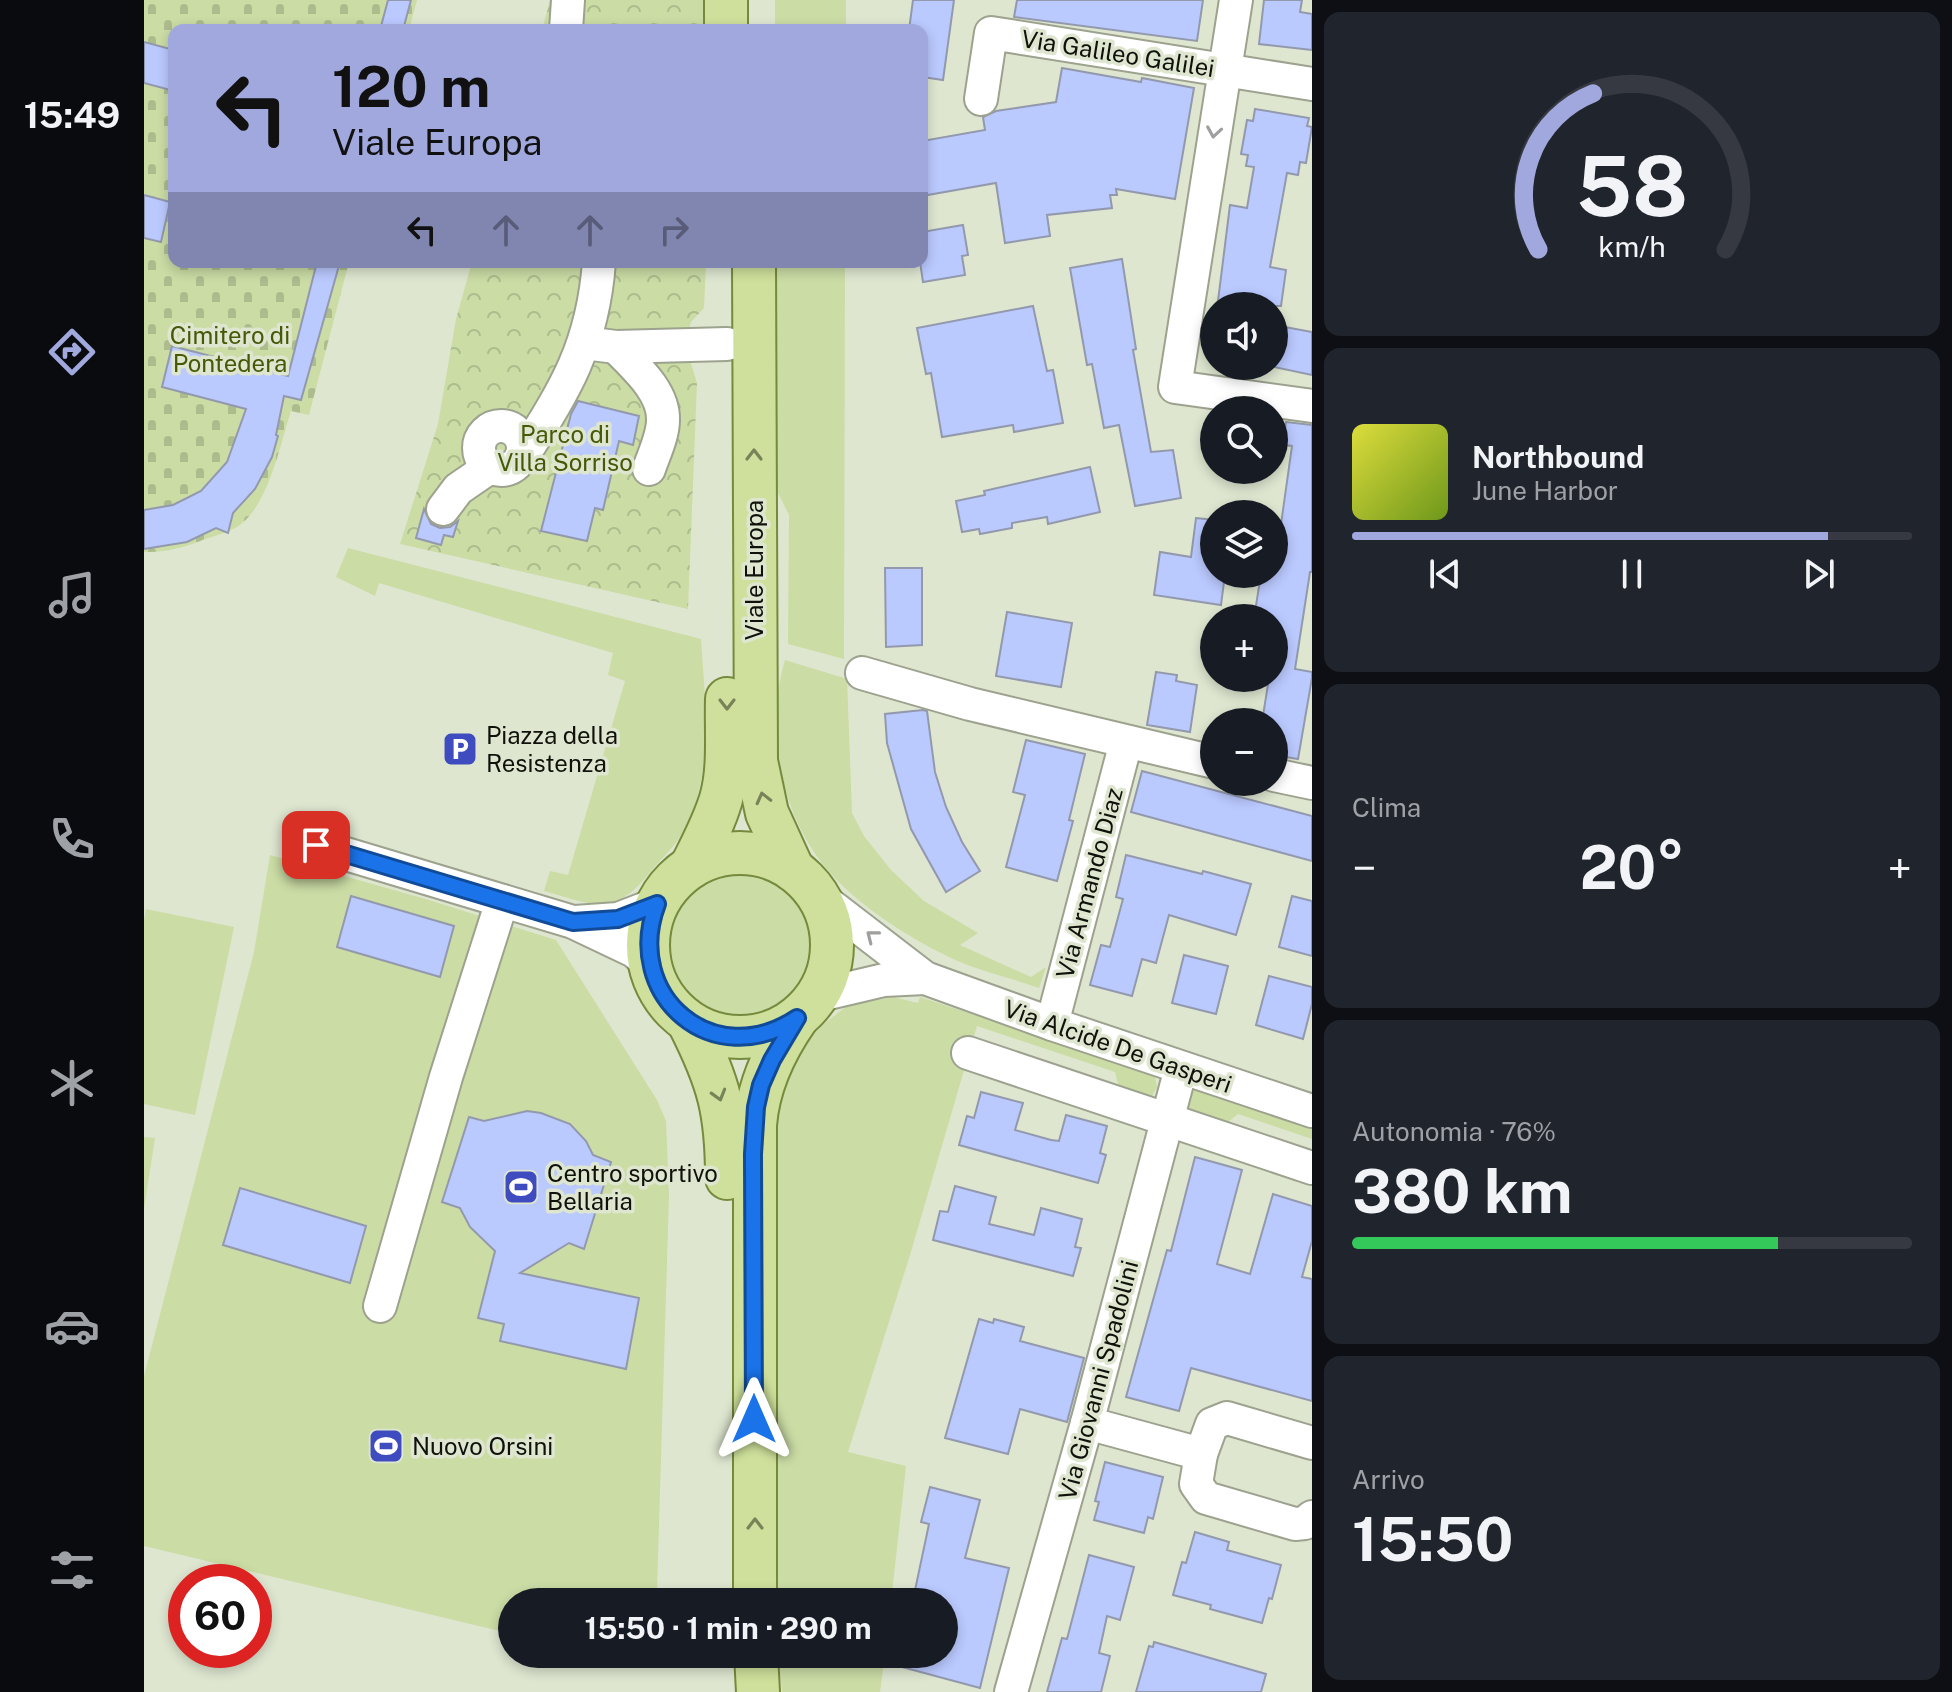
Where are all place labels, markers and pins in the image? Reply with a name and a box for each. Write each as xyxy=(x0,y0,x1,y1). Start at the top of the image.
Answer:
place label: Piazza della Resistenza xyxy=(486,721,618,777)
parking icon: Piazza della Resistenza xyxy=(441,730,479,768)
pin xyxy=(282,811,350,879)
place label: Centro sportivo Bellaria xyxy=(547,1159,718,1215)
sports icon: Centro sportivo Bellaria xyxy=(502,1168,540,1206)
sports icon: Nuovo Orsini xyxy=(367,1427,405,1465)
place label: Nuovo Orsini xyxy=(412,1432,553,1460)

